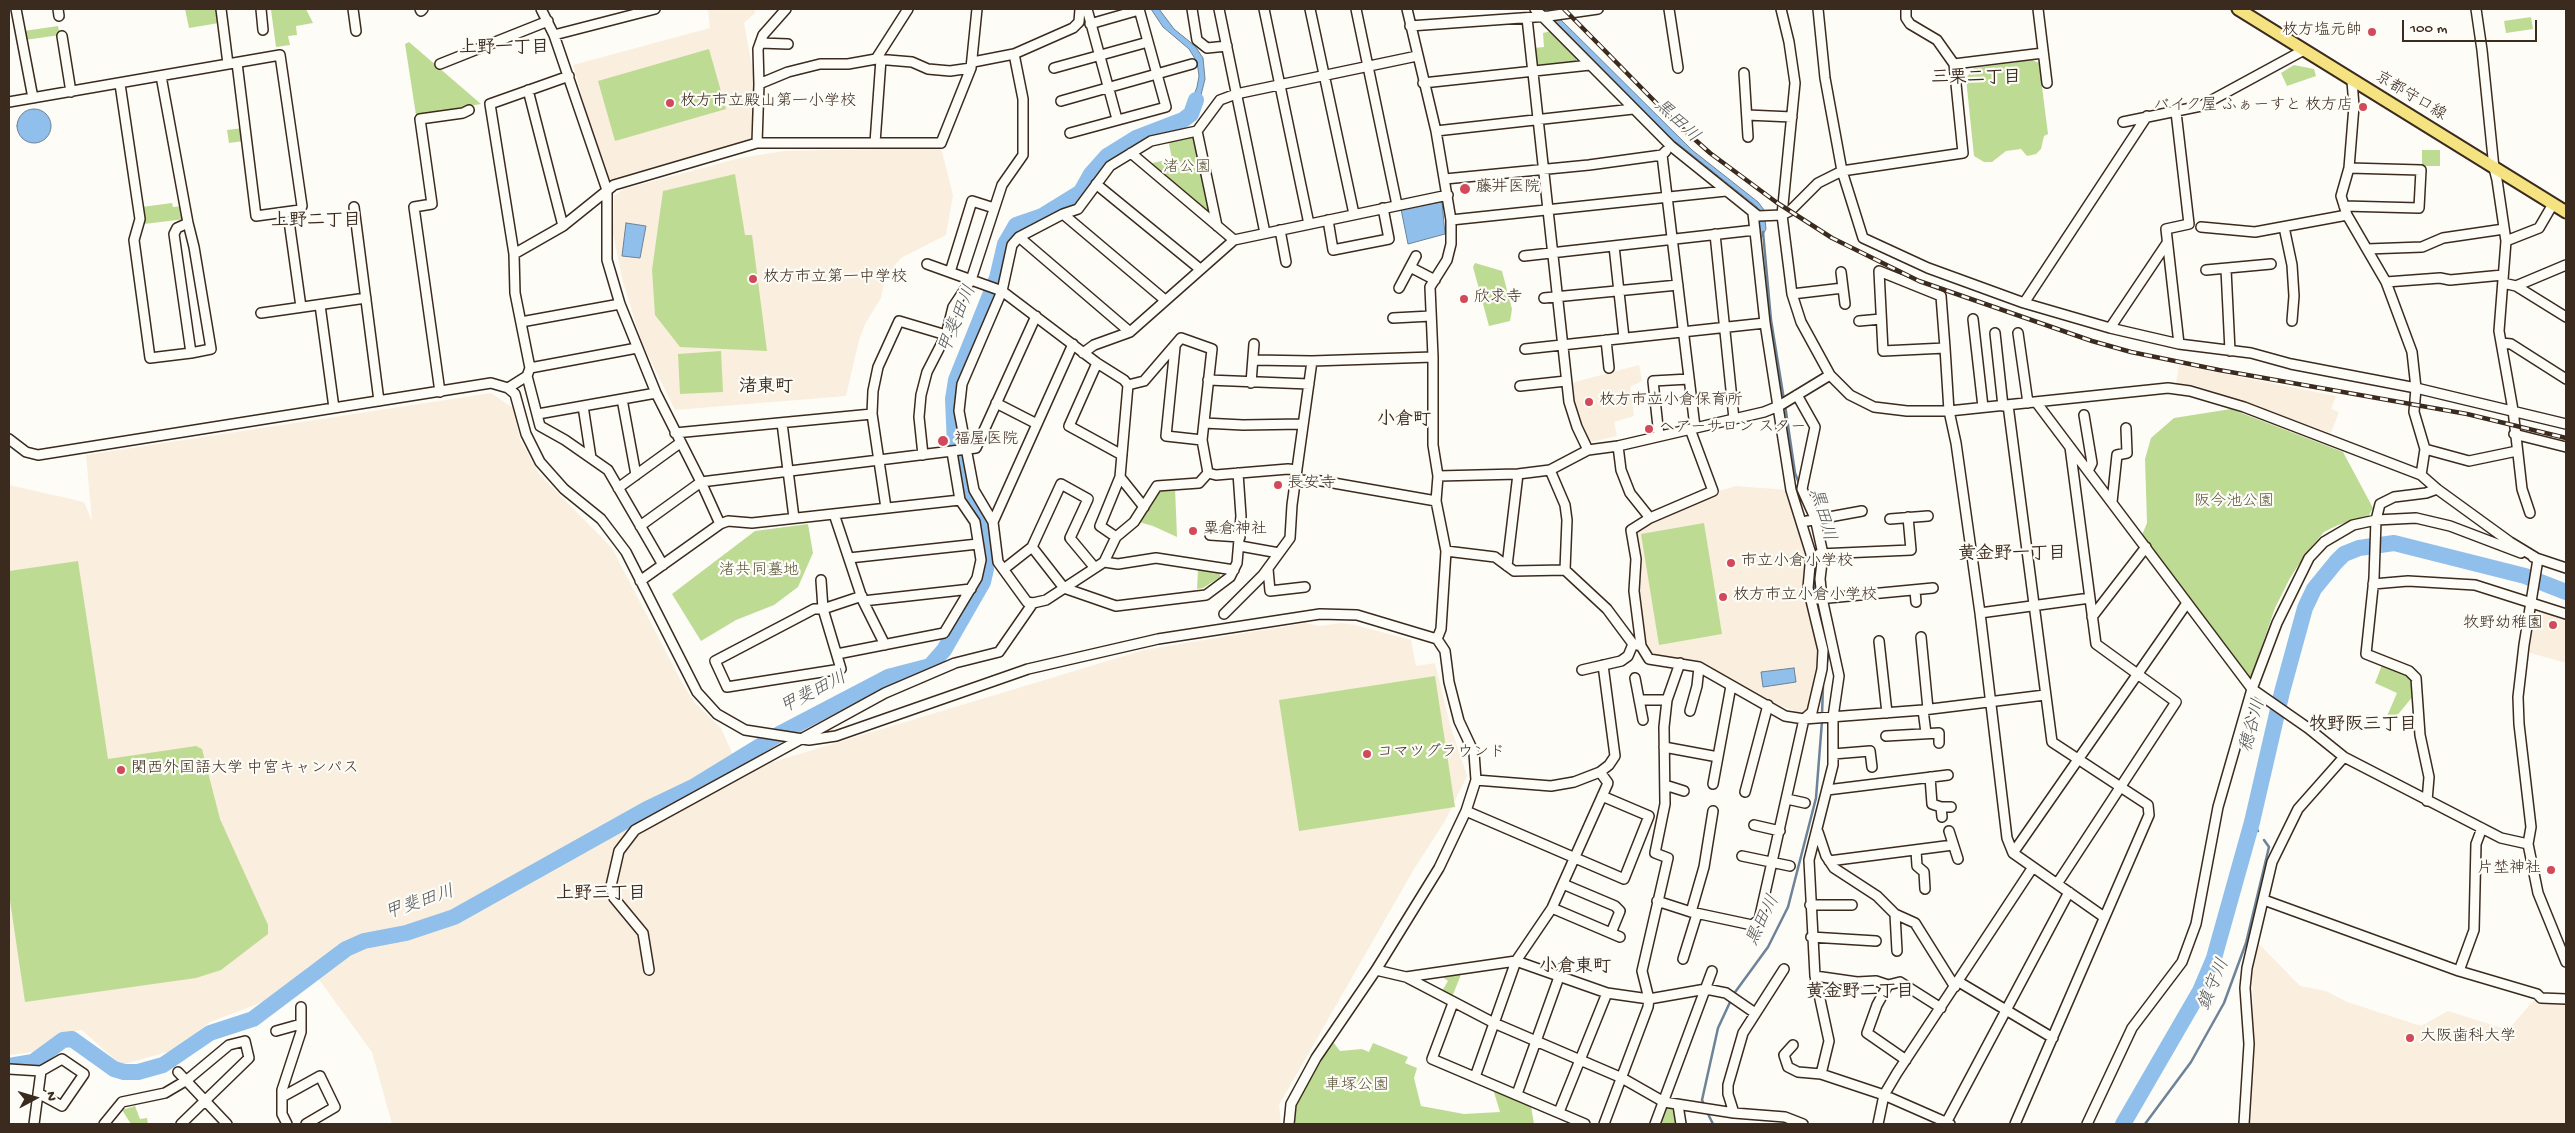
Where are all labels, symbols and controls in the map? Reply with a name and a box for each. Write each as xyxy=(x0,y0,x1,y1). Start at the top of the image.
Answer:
scale bar xyxy=(2405,10,2540,42)
text: 100 m xyxy=(2410,20,2447,38)
place label: 枚方塩元帥 xyxy=(2282,22,2362,42)
marker: 枚方塩元帥 xyxy=(2366,26,2378,38)
district label: 上野一丁目 xyxy=(459,38,549,60)
district label: 三栗二丁目 xyxy=(1931,68,2021,90)
street label: 京都守口線 xyxy=(2371,68,2449,126)
place label: 枚方市立殿山第一小学校 xyxy=(680,93,856,113)
water label: 黒田川 xyxy=(1649,96,1703,148)
marker: 枚方市立殿山第一小学校 xyxy=(664,97,676,109)
place label: バイク屋 ふぁーすと 枚方店 xyxy=(2153,97,2353,117)
marker: バイク屋 ふぁーすと 枚方店 xyxy=(2357,101,2369,113)
park label: 渚公園 xyxy=(1163,159,1211,179)
place label: 藤井医院 xyxy=(1476,179,1540,199)
marker: 藤井医院 xyxy=(1458,182,1472,196)
district label: 上野二丁目 xyxy=(271,211,361,233)
place label: 枚方市立第一中学校 xyxy=(763,269,907,289)
marker: 枚方市立第一中学校 xyxy=(747,273,759,285)
water label: 甲斐田川 xyxy=(936,283,982,357)
place label: 欣求寺 xyxy=(1474,289,1522,309)
marker: 欣求寺 xyxy=(1458,293,1470,305)
district label: 渚東町 xyxy=(739,377,793,399)
place label: 枚方市立小倉保育所 xyxy=(1599,392,1743,412)
marker: 枚方市立小倉保育所 xyxy=(1583,396,1595,408)
district label: 小倉町 xyxy=(1377,410,1431,432)
place label: ヘアーサロン スター xyxy=(1659,419,1806,439)
marker: ヘアーサロン スター xyxy=(1643,423,1655,435)
place label: 福屋医院 xyxy=(954,431,1018,451)
marker: 福屋医院 xyxy=(936,434,950,448)
place label: 長安寺 xyxy=(1288,475,1336,495)
marker: 長安寺 xyxy=(1272,479,1284,491)
water label: 黒田川 xyxy=(1803,486,1839,544)
park label: 阪今池公園 xyxy=(2194,493,2274,513)
place label: 粟倉神社 xyxy=(1203,521,1267,541)
marker: 粟倉神社 xyxy=(1187,525,1199,537)
district label: 黄金野一丁目 xyxy=(1958,544,2066,566)
place label: 市立小倉小学校 xyxy=(1741,553,1853,573)
marker: 市立小倉小学校 xyxy=(1725,557,1737,569)
park label: 渚共同墓地 xyxy=(719,562,799,582)
place label: 枚方市立小倉小学校 xyxy=(1733,587,1877,607)
marker: 枚方市立小倉小学校 xyxy=(1717,591,1729,603)
place label: 牧野幼稚園 xyxy=(2463,615,2543,635)
marker: 牧野幼稚園 xyxy=(2547,619,2559,631)
water label: 甲斐田川 xyxy=(777,668,851,720)
water label: 穂谷川 xyxy=(2237,697,2271,755)
district label: 牧野阪三丁目 xyxy=(2309,715,2417,737)
place label: コマツグラウンド xyxy=(1377,744,1505,764)
marker: コマツグラウンド xyxy=(1361,748,1373,760)
place label: 関西外国語大学 中宮キャンパス xyxy=(131,760,359,780)
marker: 関西外国語大学 中宮キャンパス xyxy=(115,764,127,776)
place label: 片埜神社 xyxy=(2477,860,2541,880)
marker: 片埜神社 xyxy=(2545,864,2557,876)
water label: 甲斐田川 xyxy=(382,882,458,926)
district label: 上野三丁目 xyxy=(556,884,646,906)
water label: 黒田川 xyxy=(1742,892,1786,950)
water label: 鎮守川 xyxy=(2195,956,2235,1014)
district label: 小倉東町 xyxy=(1539,957,1611,979)
district label: 黄金野二丁目 xyxy=(1806,982,1914,1004)
place label: 大阪歯科大学 xyxy=(2420,1028,2516,1048)
marker: 大阪歯科大学 xyxy=(2404,1032,2416,1044)
north arrow xyxy=(10,1073,60,1123)
park label: 車塚公園 xyxy=(1325,1077,1389,1097)
text: N xyxy=(41,1091,59,1102)

